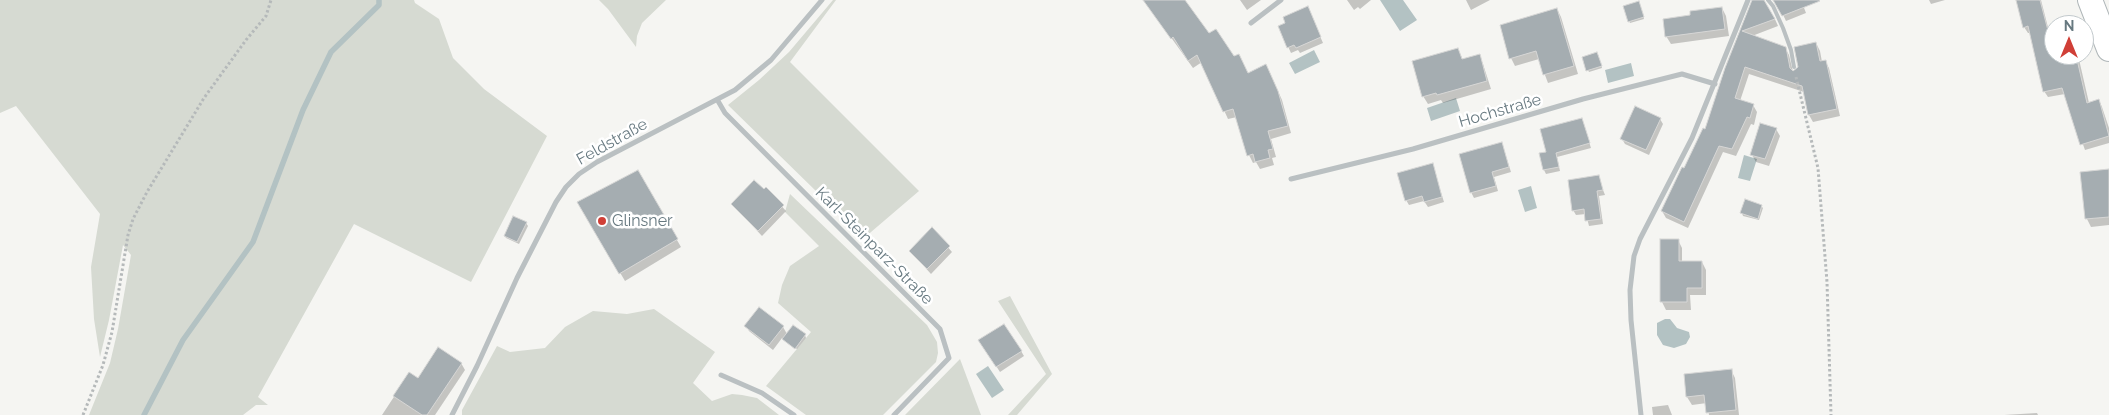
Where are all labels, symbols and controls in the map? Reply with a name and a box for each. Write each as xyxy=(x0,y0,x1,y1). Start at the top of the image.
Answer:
north arrow xyxy=(2044,15,2094,65)
text: N xyxy=(2064,18,2074,34)
street label: Hochstraße xyxy=(1457,90,1543,132)
street label: Feldstraße xyxy=(573,115,651,169)
street label: Karl-Steinparz-Straße xyxy=(811,183,937,309)
place label: Glinsner xyxy=(612,211,673,231)
marker: Glinsner xyxy=(596,215,608,227)

